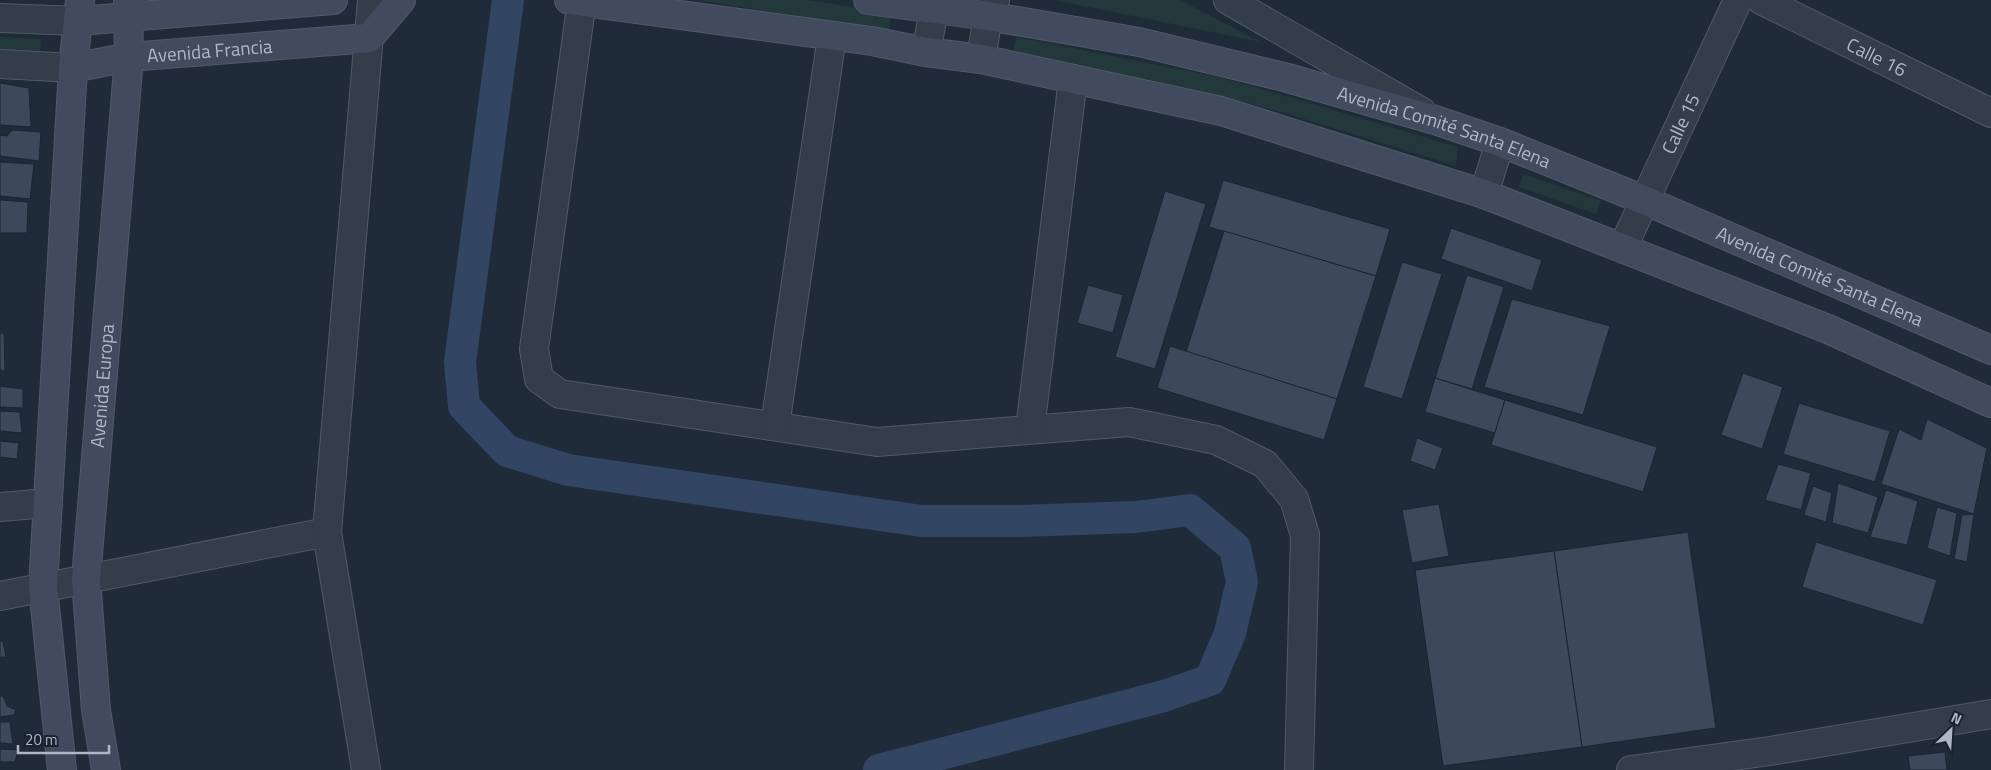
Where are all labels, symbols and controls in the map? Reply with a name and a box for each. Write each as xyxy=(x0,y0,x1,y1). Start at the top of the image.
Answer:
street label: Calle 16 xyxy=(1842,29,1912,84)
street label: Avenida Francia xyxy=(146,31,274,70)
street label: Avenida Comité Santa Elena xyxy=(1334,78,1556,175)
street label: Calle 15 xyxy=(1653,88,1707,159)
street label: Avenida Comité Santa Elena xyxy=(1712,218,1929,333)
street label: Avenida Europa xyxy=(82,322,121,449)
north arrow xyxy=(1926,705,1976,755)
text: N xyxy=(1948,706,1966,729)
scale bar xyxy=(18,722,109,754)
text: 20 m xyxy=(25,728,58,751)

